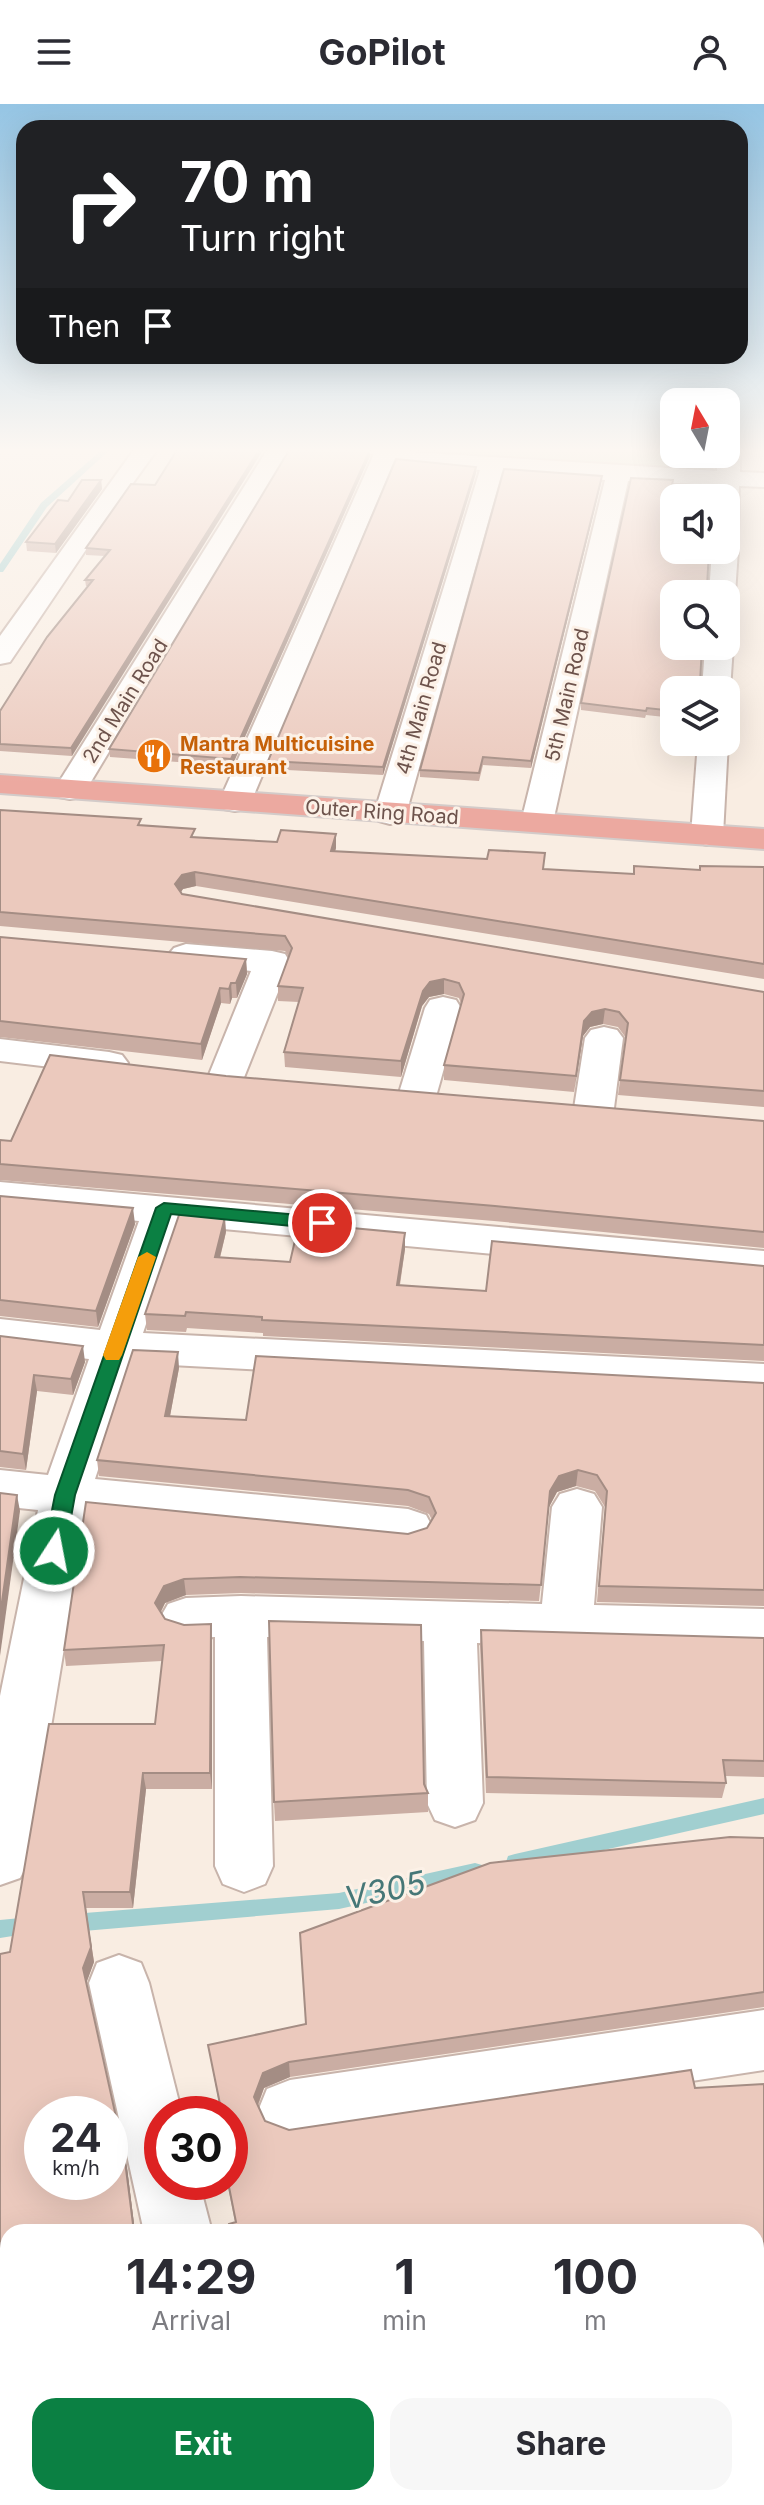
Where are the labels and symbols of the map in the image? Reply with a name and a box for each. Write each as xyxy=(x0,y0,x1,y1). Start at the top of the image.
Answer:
north arrow xyxy=(660,388,740,468)
street label: 5th Main Road xyxy=(540,626,594,764)
street label: 2nd Main Road xyxy=(77,635,173,767)
street label: 4th Main Road xyxy=(391,639,451,777)
place label: Mantra Multicuisine Restaurant xyxy=(180,732,374,779)
restaurant icon: Mantra Multicuisine Restaurant xyxy=(135,737,173,775)
street label: Outer Ring Road xyxy=(304,795,460,829)
pin xyxy=(288,1189,356,1257)
position arrow xyxy=(12,1509,96,1593)
water label: V305 xyxy=(341,1862,429,1918)
speed limit sign: 30 xyxy=(144,2096,248,2200)

